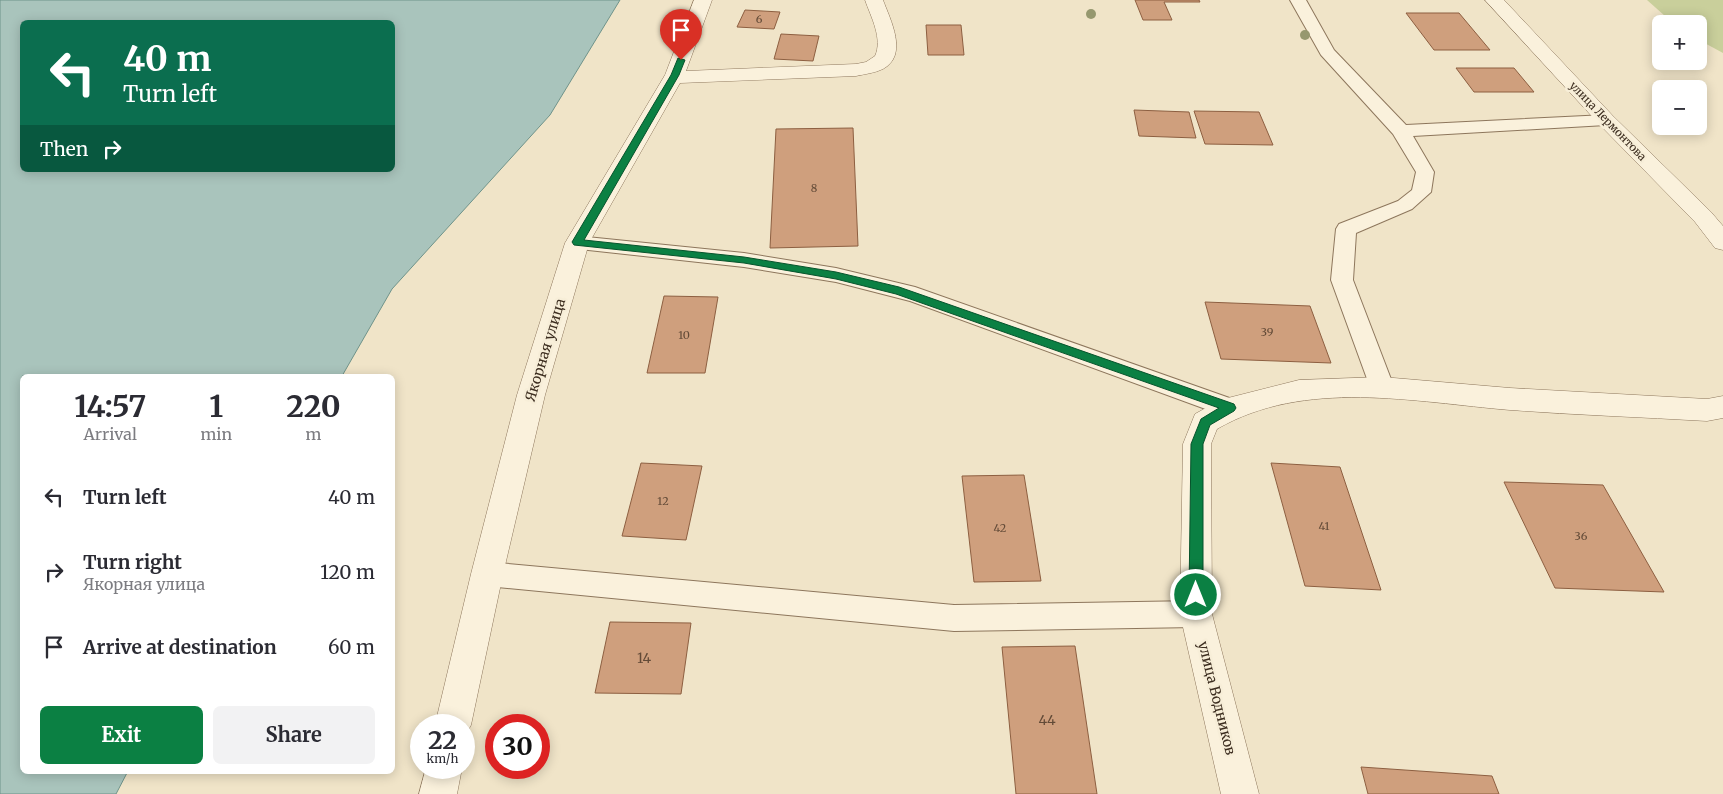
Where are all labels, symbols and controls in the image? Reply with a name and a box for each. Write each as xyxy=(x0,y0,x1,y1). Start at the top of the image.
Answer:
pin xyxy=(660,9,702,60)
house number: 6 xyxy=(756,12,763,26)
map controls xyxy=(1652,15,1707,135)
button: + xyxy=(1652,15,1707,70)
icon: arrive xyxy=(667,16,695,44)
text: 40 m xyxy=(123,37,211,81)
icon: left xyxy=(40,40,105,105)
street label: улица Лермонтова xyxy=(1567,79,1649,164)
text: Turn left xyxy=(123,80,217,108)
button: − xyxy=(1652,80,1707,135)
icon: right xyxy=(98,135,126,163)
text: Then xyxy=(40,137,88,161)
house number: 8 xyxy=(811,181,818,195)
street label: Якорная улица xyxy=(521,296,569,404)
house number: 39 xyxy=(1261,325,1274,339)
house number: 10 xyxy=(678,328,690,342)
text: 14:57 xyxy=(74,387,146,425)
text: 1 xyxy=(209,387,223,425)
text: 220 xyxy=(286,387,341,425)
text: Arrival xyxy=(83,424,137,444)
text: min xyxy=(200,424,232,444)
text: m xyxy=(306,424,321,444)
icon: left xyxy=(40,483,68,511)
text: Turn left xyxy=(83,485,167,509)
text: 40 m xyxy=(328,485,375,509)
house number: 12 xyxy=(657,494,669,508)
house number: 41 xyxy=(1319,519,1329,533)
house number: 42 xyxy=(994,521,1006,535)
house number: 36 xyxy=(1575,529,1588,543)
text: Turn right xyxy=(83,550,182,574)
icon: right xyxy=(40,558,68,586)
text: 120 m xyxy=(320,560,375,584)
position arrow xyxy=(1169,568,1221,620)
text: Якорная улица xyxy=(83,574,205,594)
icon: arrive xyxy=(40,633,68,661)
text: Arrive at destination xyxy=(83,635,277,659)
text: 60 m xyxy=(328,635,375,659)
street label: улица Водников xyxy=(1194,639,1240,757)
house number: 14 xyxy=(637,649,651,667)
button: Exit xyxy=(40,706,203,764)
button: Share xyxy=(213,706,375,764)
house number: 44 xyxy=(1038,711,1056,729)
speed limit sign: 30 xyxy=(485,714,550,779)
text: 22 xyxy=(428,724,457,756)
text: km/h xyxy=(427,751,458,766)

